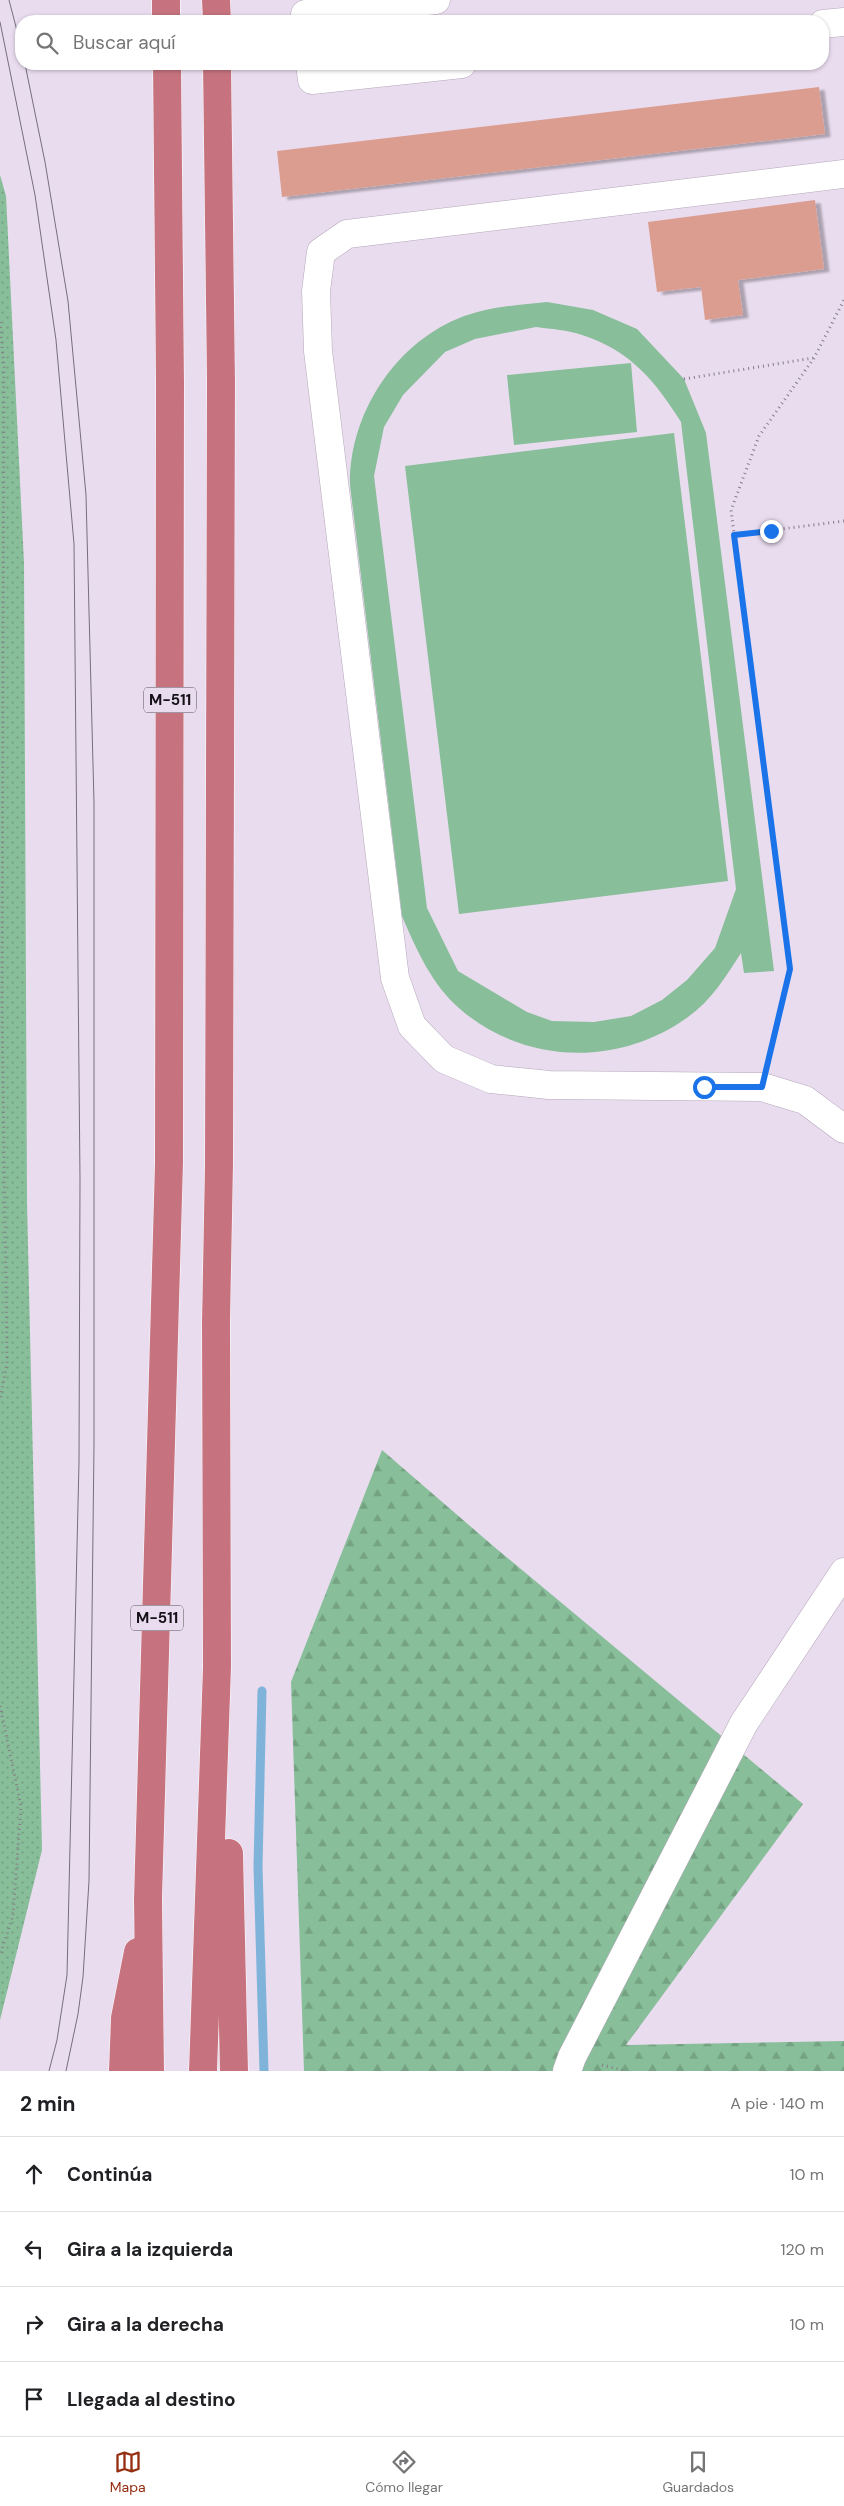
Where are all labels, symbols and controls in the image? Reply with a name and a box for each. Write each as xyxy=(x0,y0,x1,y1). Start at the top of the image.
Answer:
search box xyxy=(15,15,829,70)
icon: search xyxy=(33,29,61,57)
text: Buscar aquí xyxy=(73,30,176,55)
route end xyxy=(760,520,783,543)
road number: M-511 xyxy=(144,688,196,712)
route start xyxy=(693,1076,716,1099)
road number: M-511 xyxy=(131,1606,183,1630)
text: 2 min xyxy=(20,2090,76,2118)
text: A pie · 140 m xyxy=(730,2093,824,2114)
icon: ahead xyxy=(20,2160,48,2188)
text: Continúa xyxy=(67,2162,152,2187)
text: 10 m xyxy=(790,2164,824,2185)
icon: left xyxy=(20,2235,48,2263)
text: Gira a la izquierda xyxy=(67,2237,233,2262)
text: 120 m xyxy=(780,2239,824,2260)
icon: right xyxy=(20,2310,48,2338)
text: Gira a la derecha xyxy=(67,2312,224,2337)
text: 10 m xyxy=(790,2314,824,2335)
icon: arrive xyxy=(20,2385,48,2413)
text: Llegada al destino xyxy=(67,2387,236,2412)
tab: Mapa xyxy=(110,2448,146,2496)
tab: Cómo llegar xyxy=(365,2448,443,2496)
tab: Guardados xyxy=(662,2448,734,2496)

